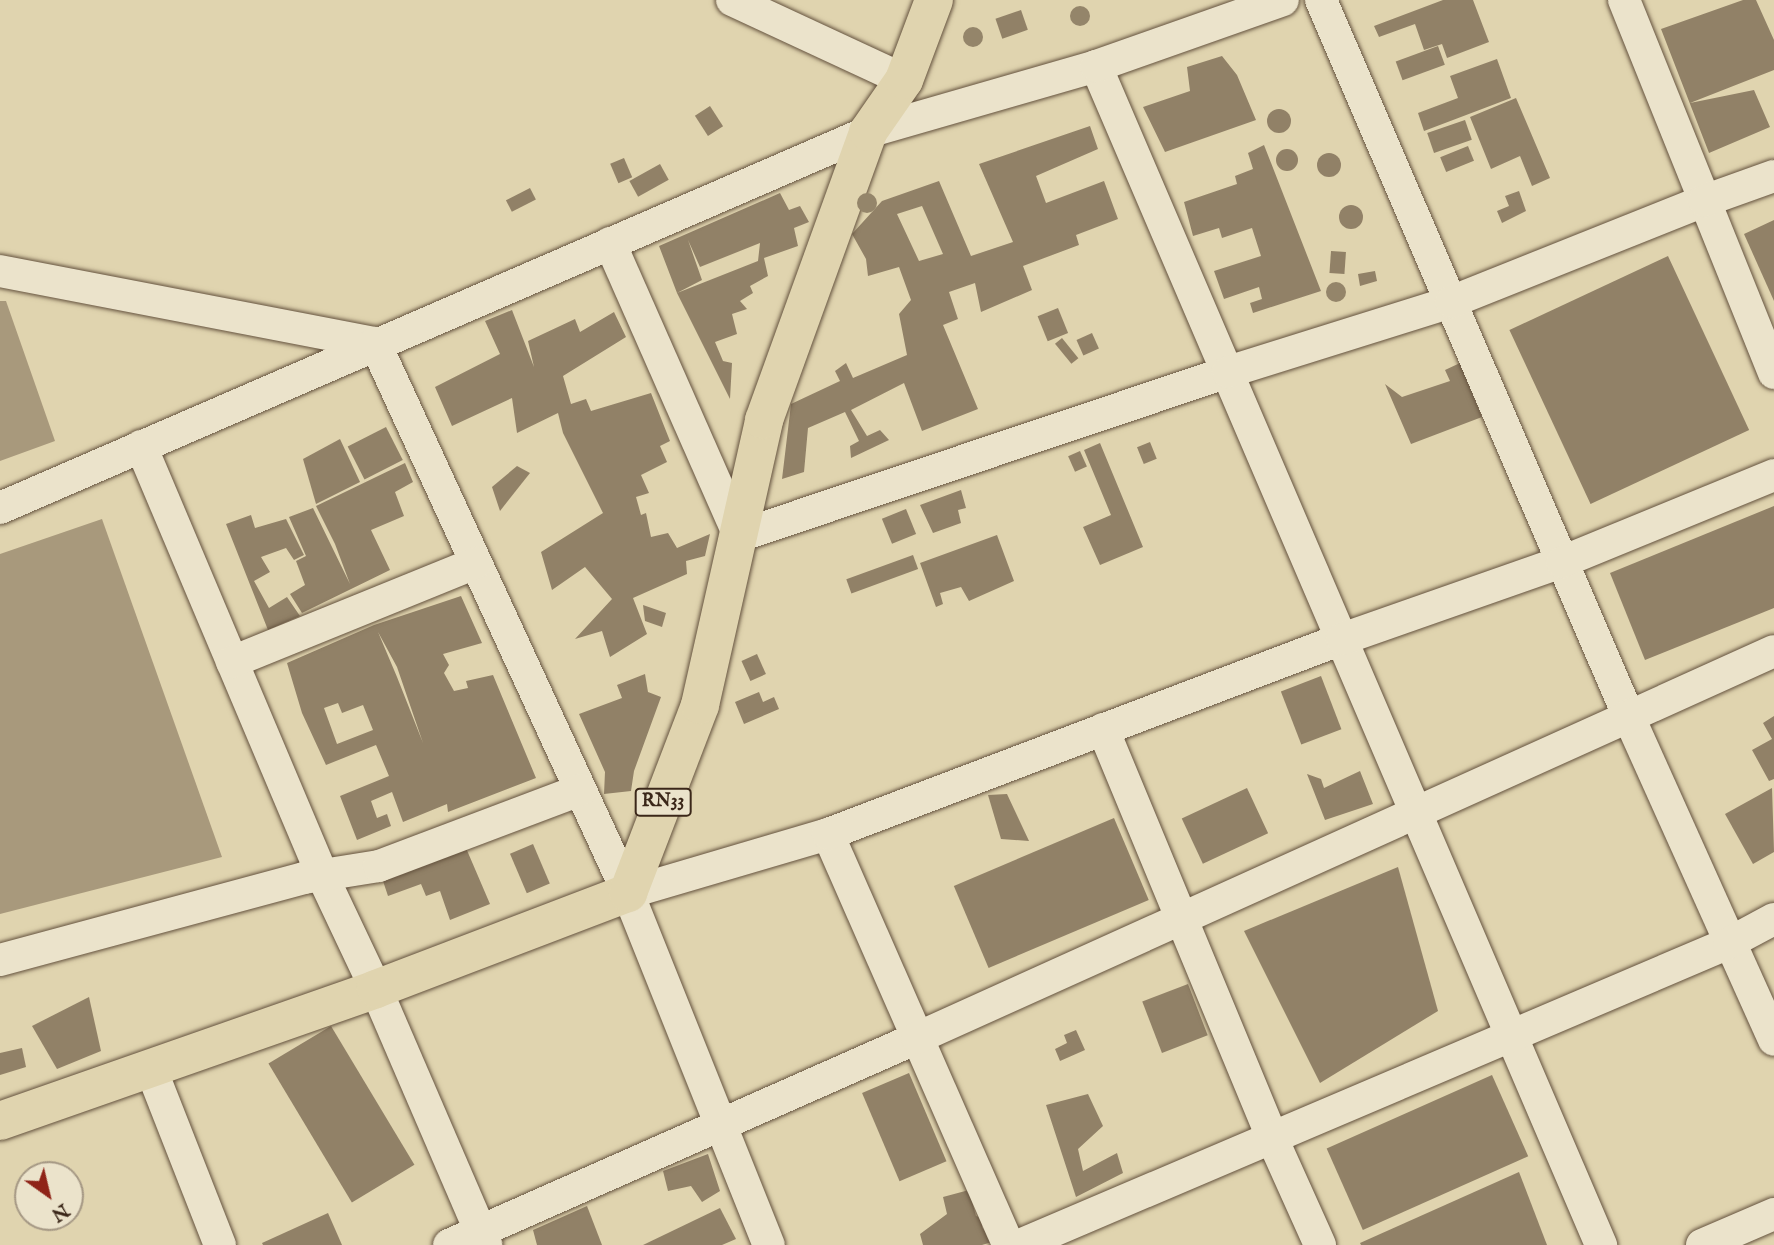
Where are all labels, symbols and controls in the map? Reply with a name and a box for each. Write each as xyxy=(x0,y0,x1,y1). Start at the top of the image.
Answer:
road number: RN33 xyxy=(633,788,693,816)
north arrow xyxy=(14,1161,84,1231)
text: N xyxy=(46,1197,73,1226)

